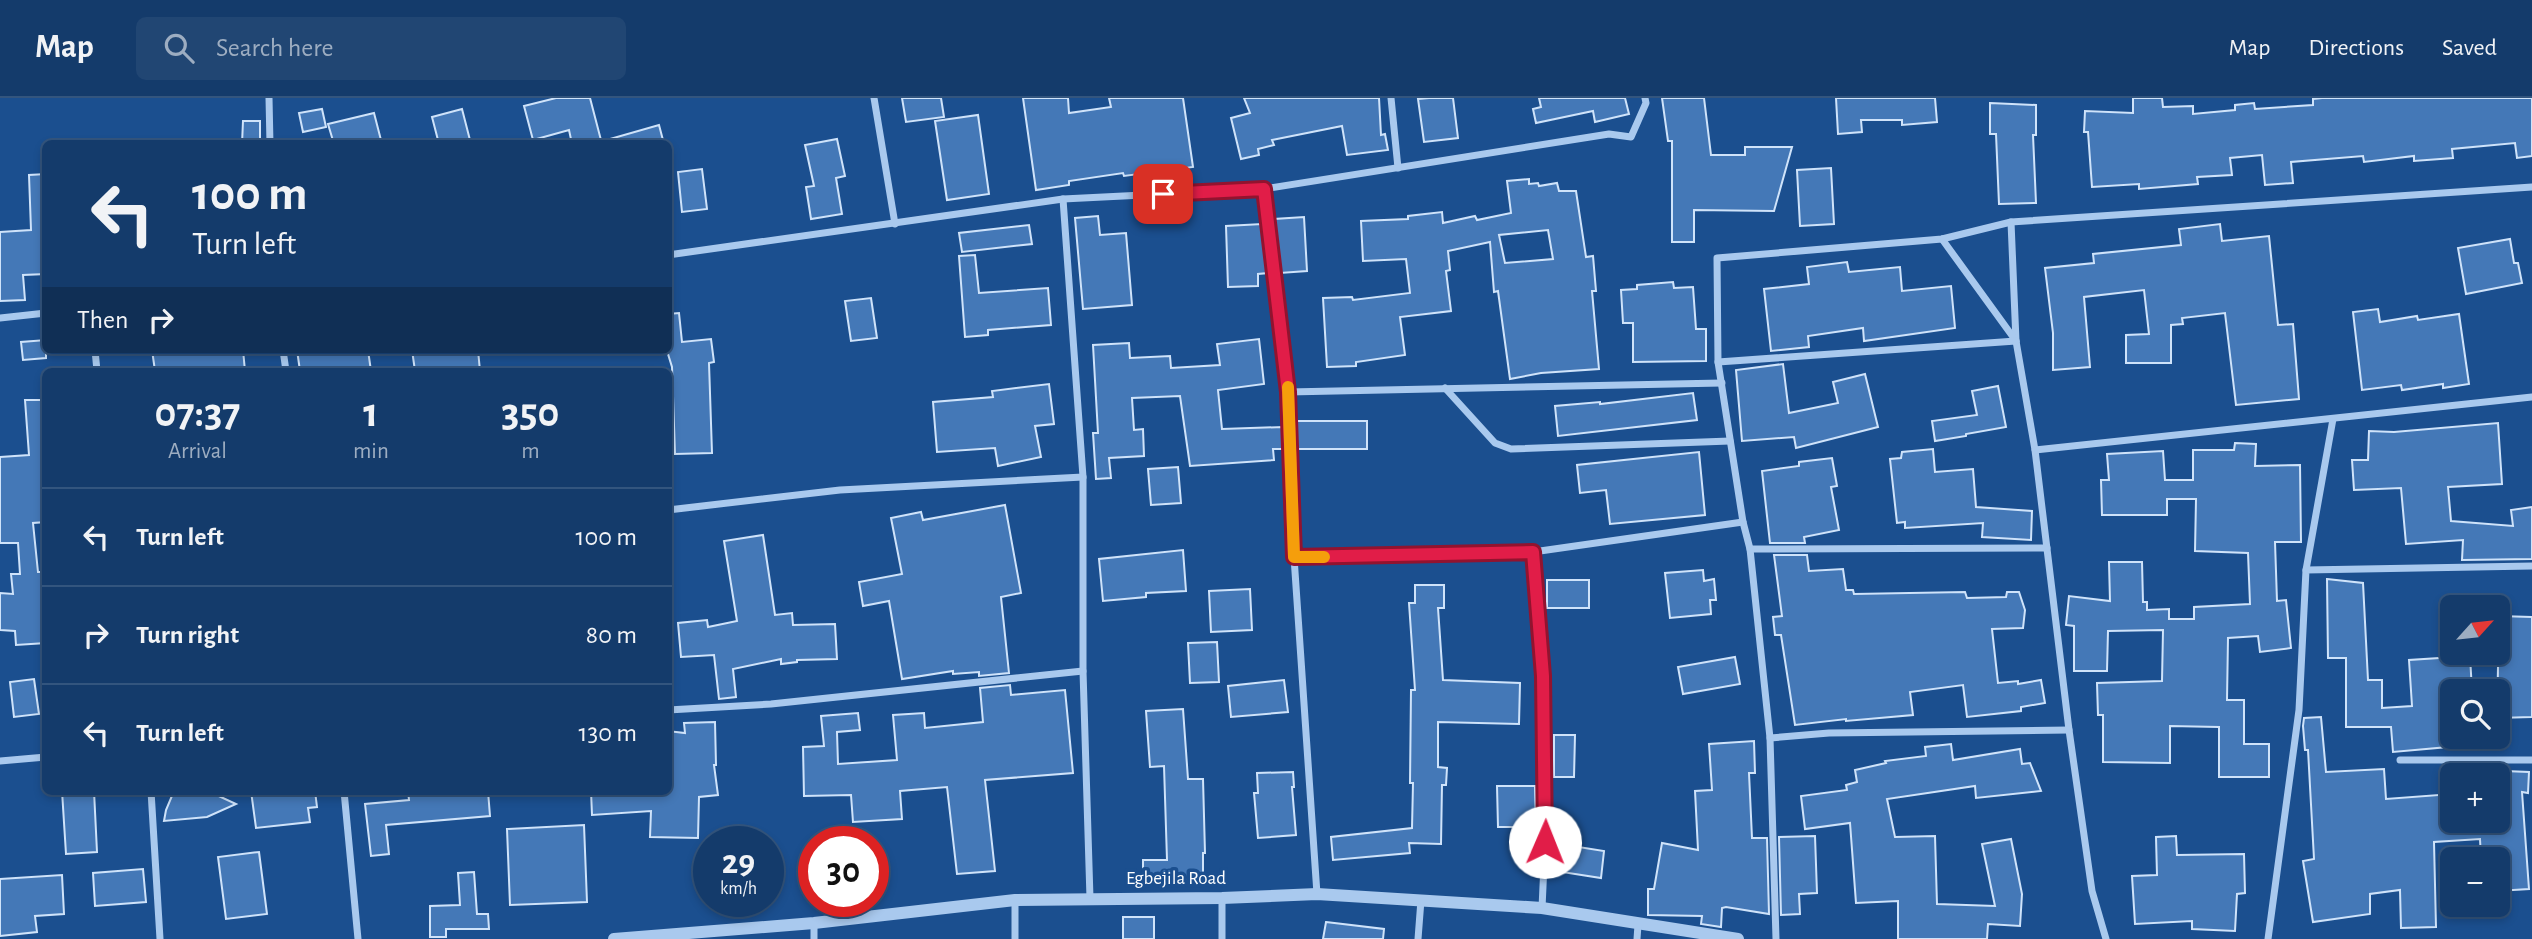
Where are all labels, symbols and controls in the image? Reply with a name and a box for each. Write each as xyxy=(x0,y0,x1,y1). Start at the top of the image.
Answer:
search box xyxy=(136,17,626,80)
icon: search xyxy=(160,29,198,67)
text: Map xyxy=(35,31,94,64)
text: Search here xyxy=(216,35,334,61)
text: Map xyxy=(2228,36,2270,60)
text: Directions xyxy=(2308,36,2404,60)
text: Saved xyxy=(2442,36,2497,60)
pin xyxy=(1133,164,1193,224)
icon: left xyxy=(77,168,168,259)
text: 100 m xyxy=(192,170,308,219)
icon: arrive xyxy=(1144,175,1182,213)
text: Turn left xyxy=(192,228,296,260)
icon: right xyxy=(142,301,180,339)
text: Then xyxy=(77,307,128,333)
text: 07:37 xyxy=(155,392,240,434)
text: 1 xyxy=(363,392,378,434)
text: 350 xyxy=(501,392,559,434)
text: Arrival xyxy=(168,440,227,463)
text: min xyxy=(353,440,389,463)
text: m xyxy=(521,440,540,463)
icon: left xyxy=(77,518,115,556)
text: Turn left xyxy=(136,524,224,550)
text: 100 m xyxy=(576,524,637,550)
north arrow xyxy=(2440,595,2510,665)
map controls xyxy=(2440,595,2510,917)
icon: right xyxy=(77,616,115,654)
text: Turn right xyxy=(136,622,239,648)
text: 80 m xyxy=(586,622,637,648)
button: search xyxy=(2440,679,2510,749)
icon: left xyxy=(77,714,115,752)
text: Turn left xyxy=(136,720,224,746)
text: 130 m xyxy=(579,720,637,746)
button: + xyxy=(2440,763,2510,833)
position arrow xyxy=(1508,805,1582,879)
speed limit sign: 30 xyxy=(798,826,889,917)
text: 29 xyxy=(722,845,755,880)
button: − xyxy=(2440,847,2510,917)
street label: Egbejila Road xyxy=(1126,869,1226,888)
text: km/h xyxy=(720,880,757,898)

